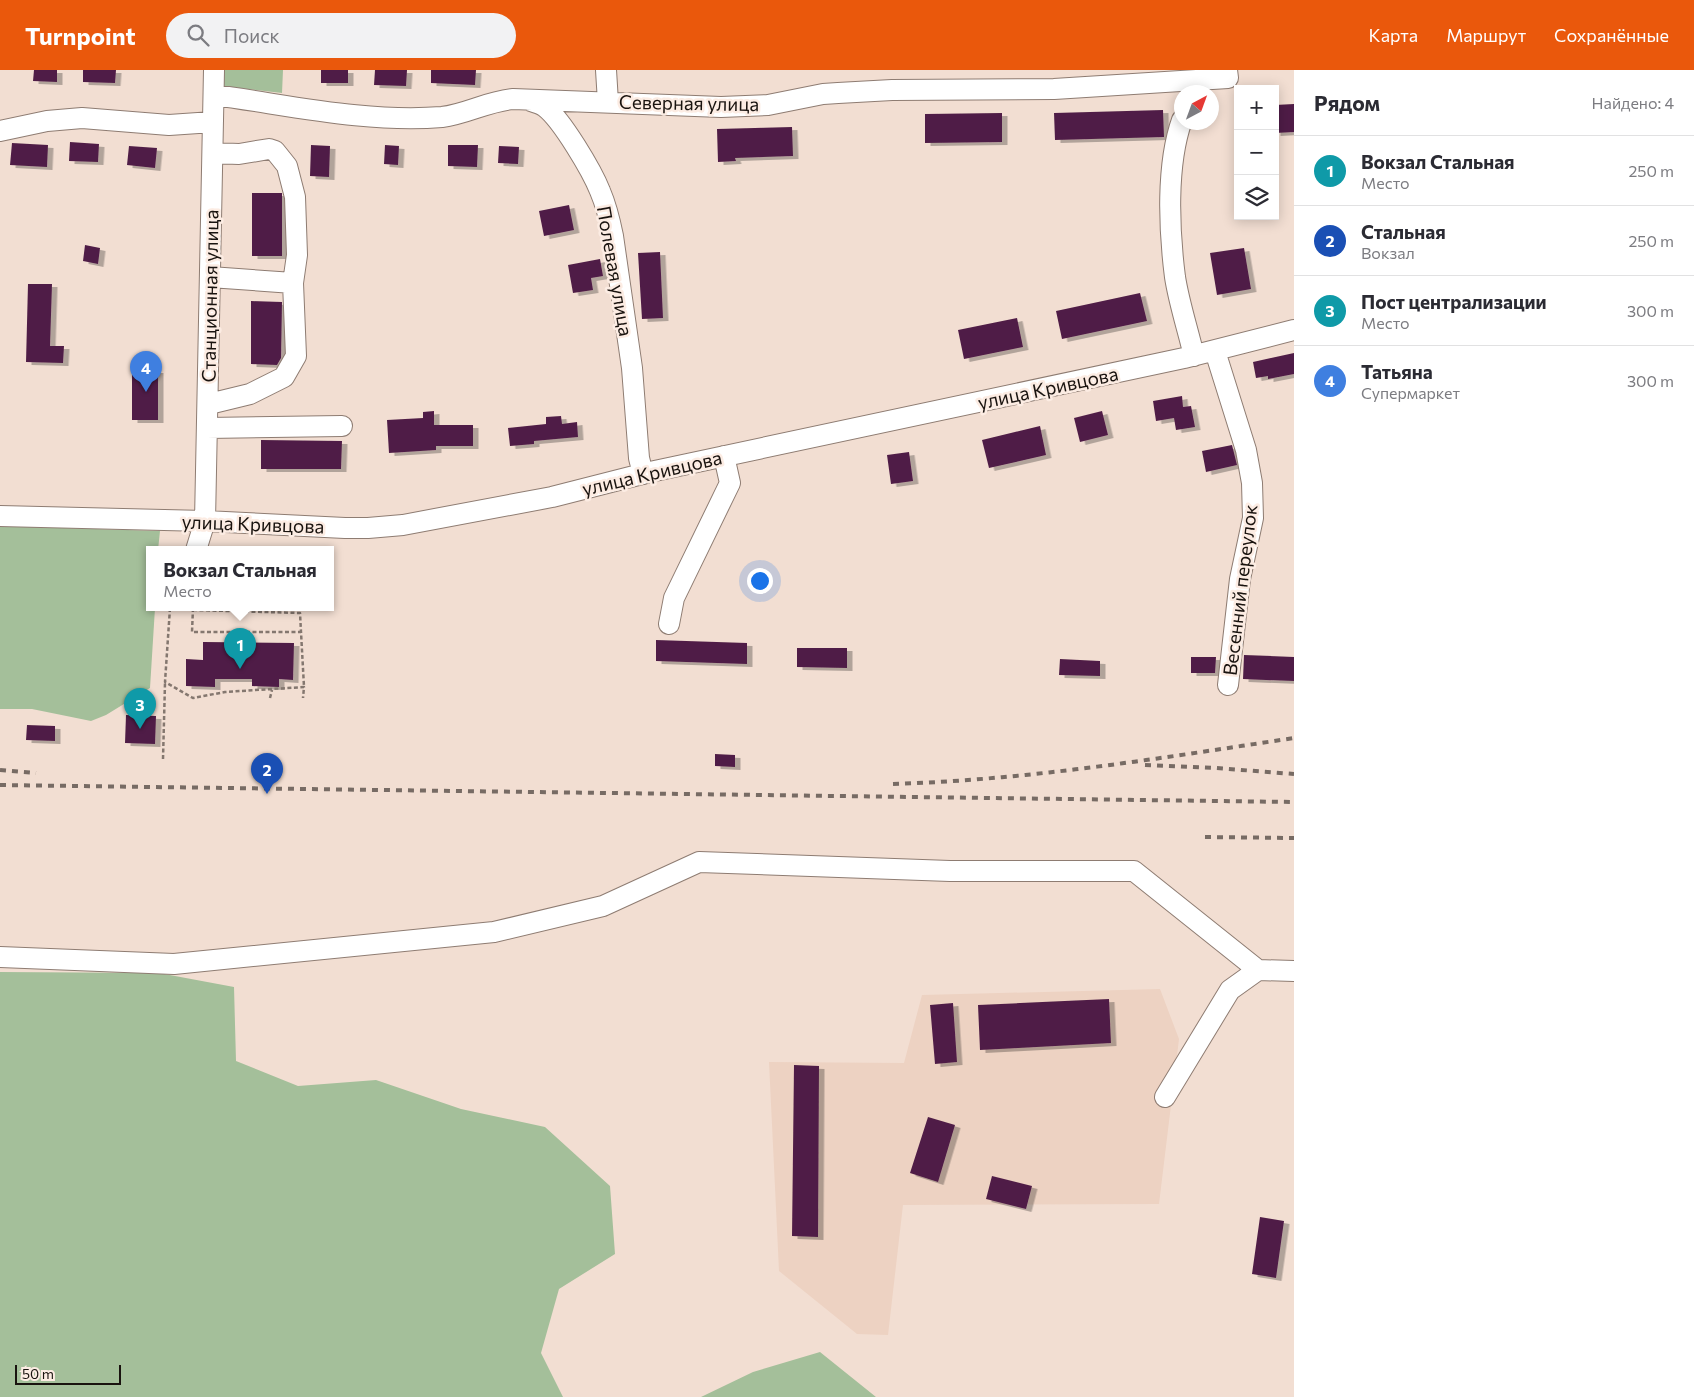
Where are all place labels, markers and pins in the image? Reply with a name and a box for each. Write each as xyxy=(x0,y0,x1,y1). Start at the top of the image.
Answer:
pin: 4 xyxy=(130,351,162,392)
pin: 1 xyxy=(224,628,256,669)
pin: 3 xyxy=(124,688,156,729)
pin: 2 xyxy=(251,753,283,794)

